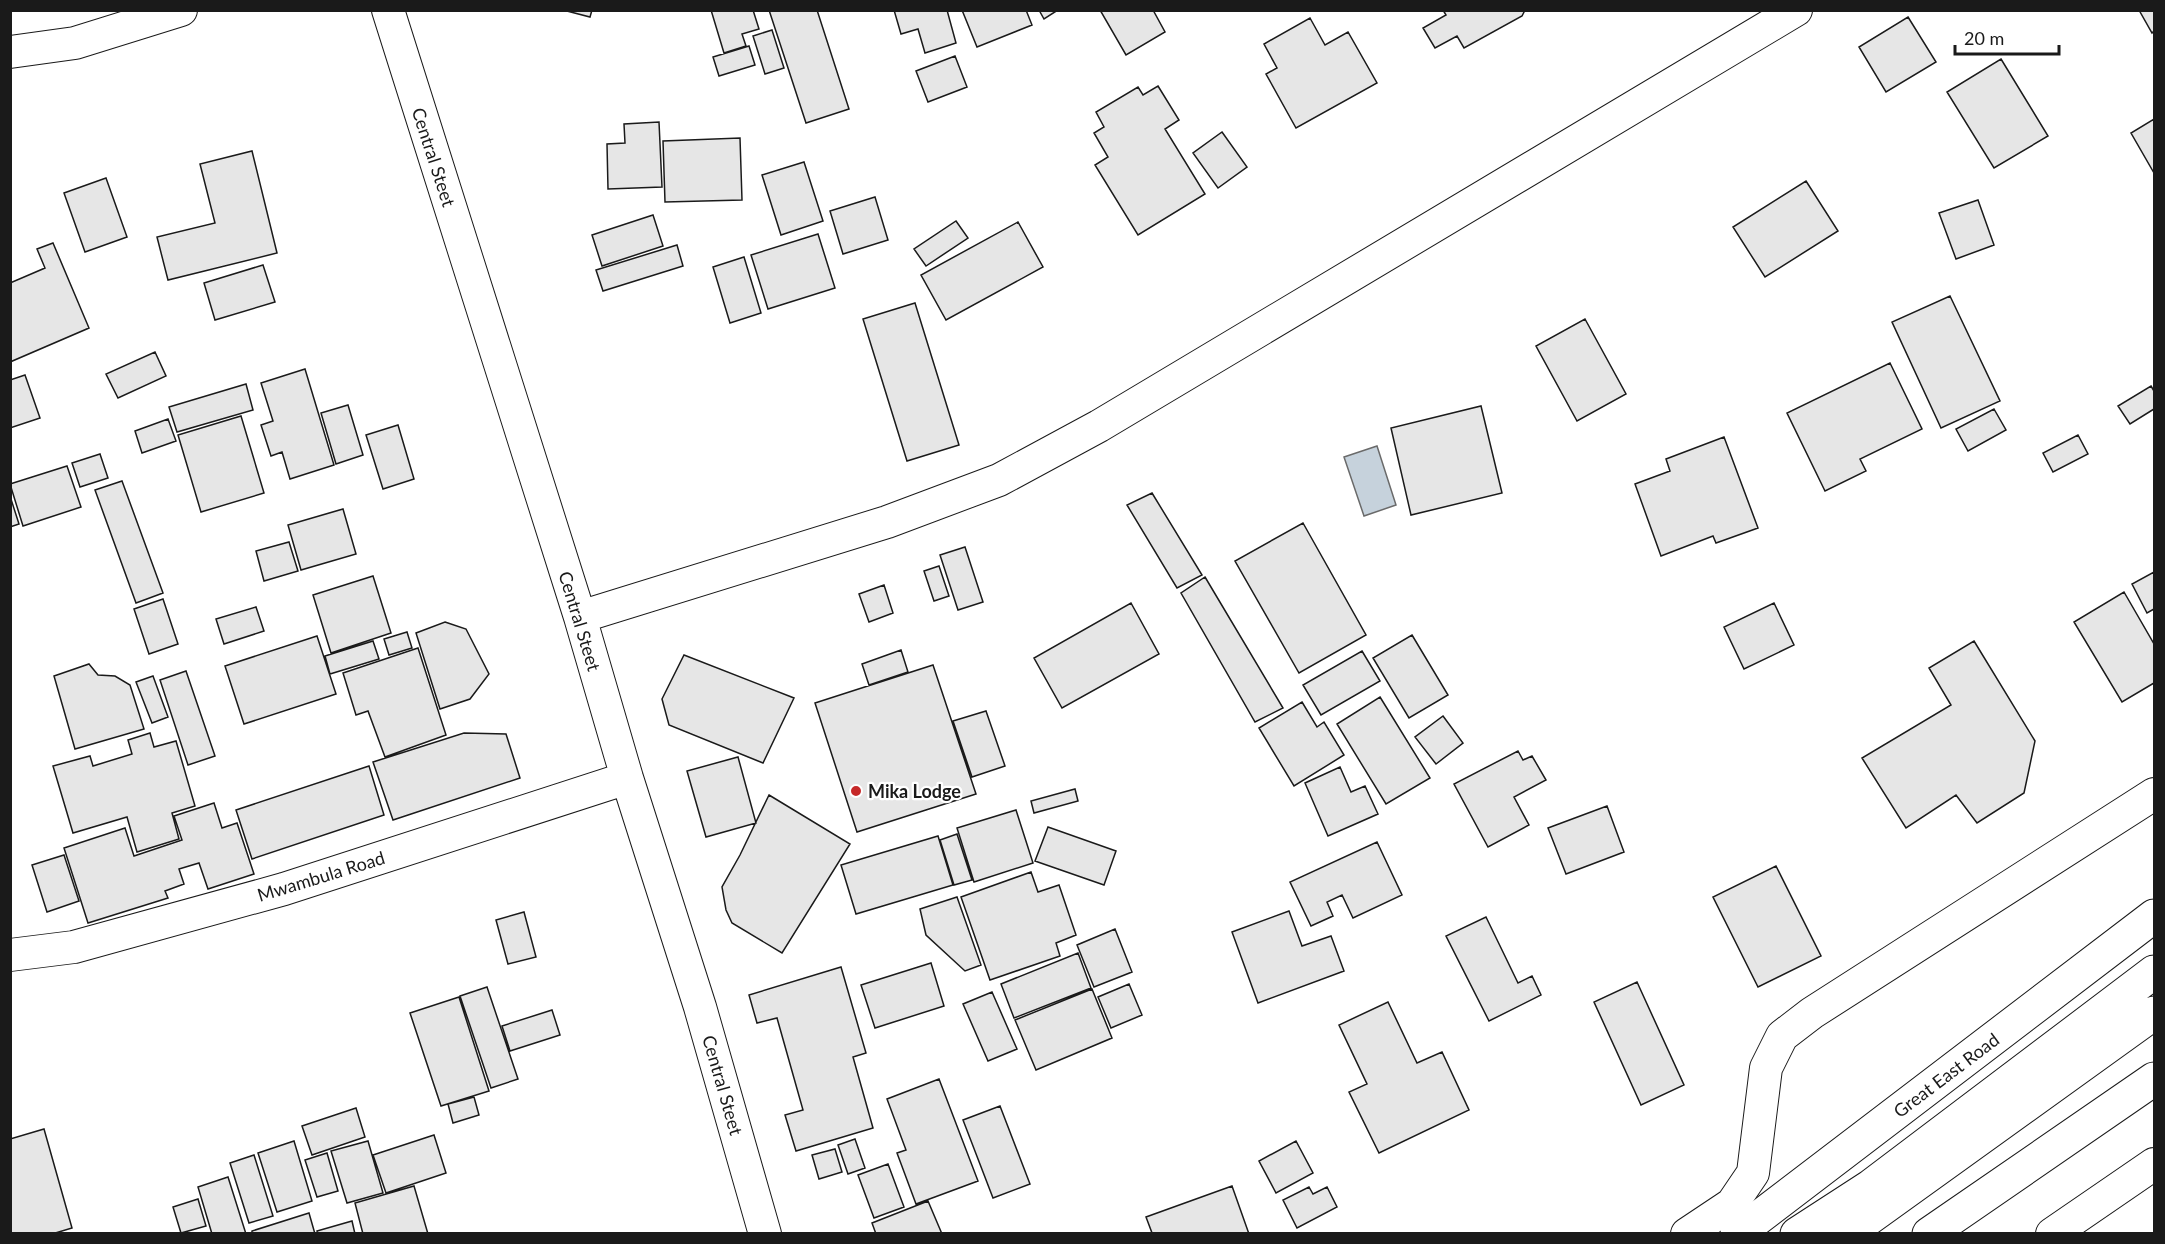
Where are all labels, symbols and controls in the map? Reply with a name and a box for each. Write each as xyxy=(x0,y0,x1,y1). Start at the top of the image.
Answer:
scale bar xyxy=(1955,18,2058,56)
text: 20 m xyxy=(1964,27,2004,49)
street label: Central Steet xyxy=(408,105,461,210)
street label: Central Steet xyxy=(554,568,606,674)
place label: Mika Lodge xyxy=(868,780,961,802)
marker: Mika Lodge xyxy=(849,784,863,798)
street label: Mwambula Road xyxy=(255,846,387,906)
street label: Great East Road xyxy=(1889,1028,2003,1122)
street label: Central Steet xyxy=(698,1032,748,1138)

